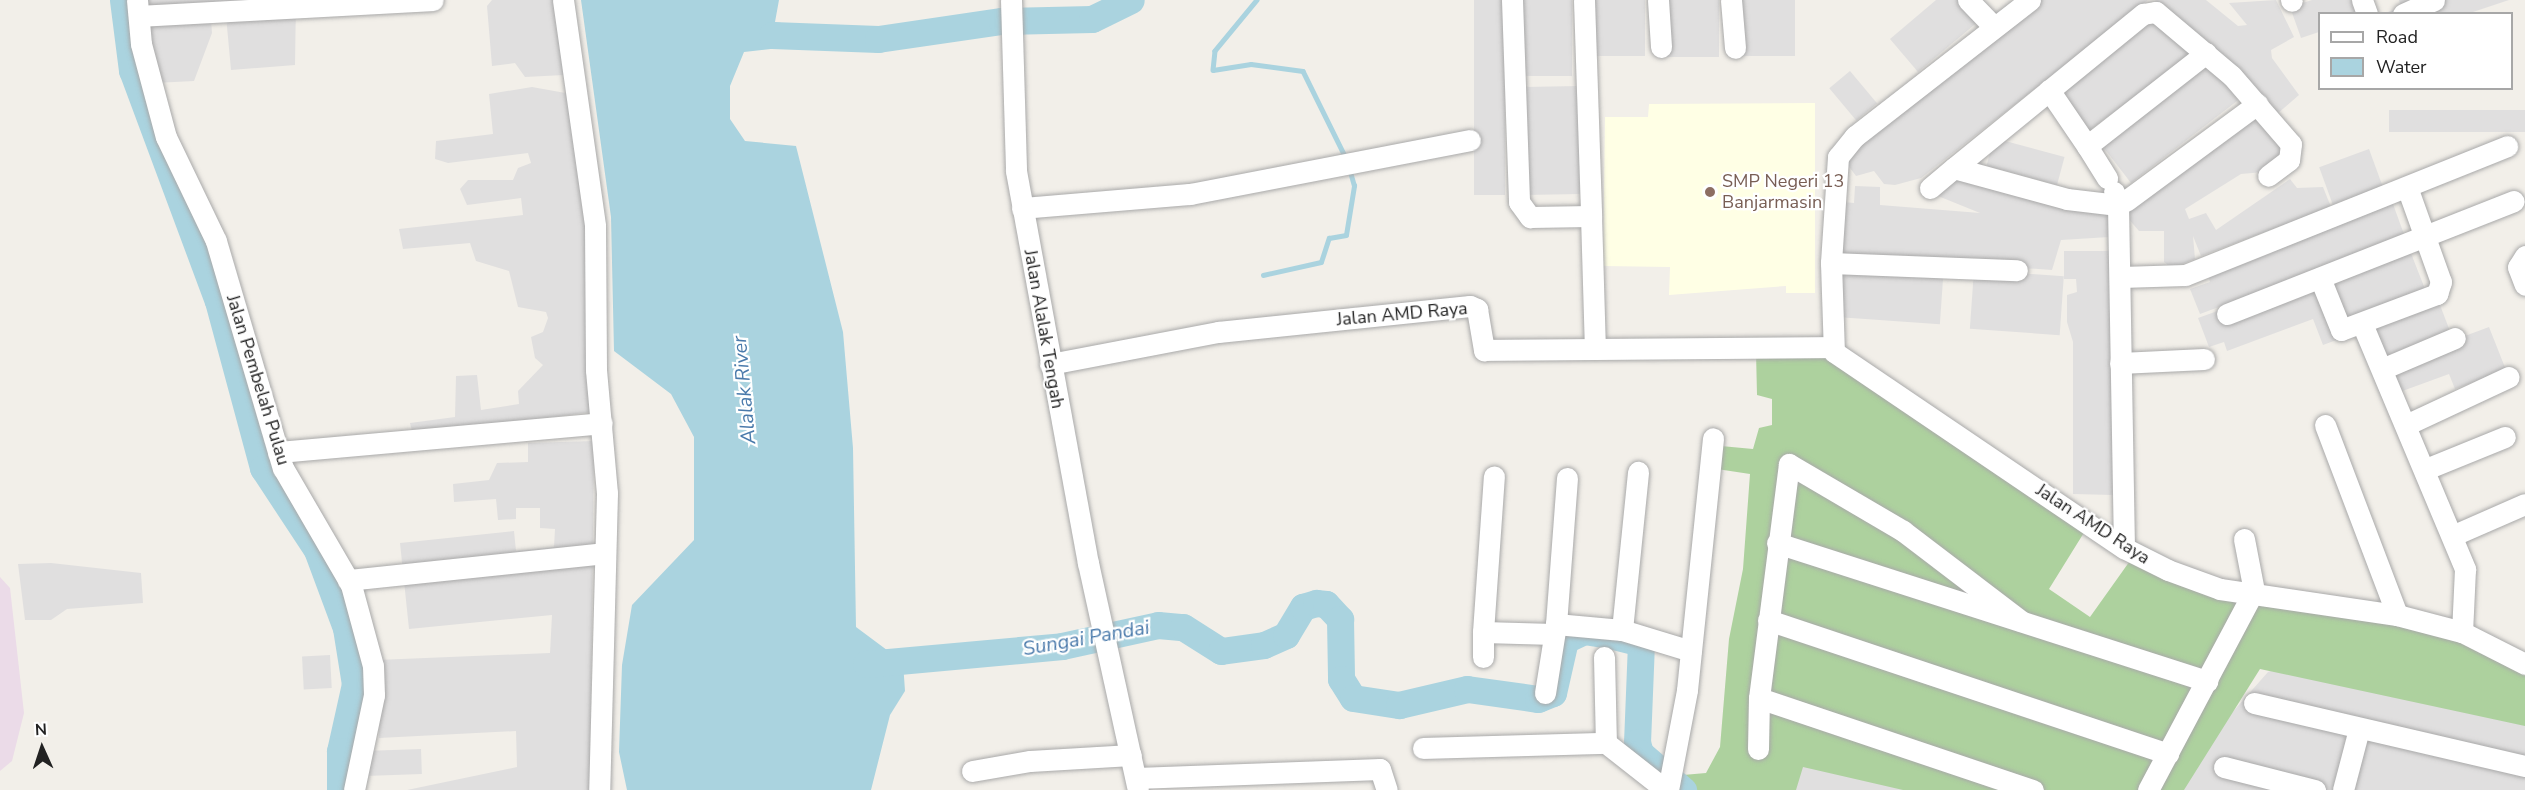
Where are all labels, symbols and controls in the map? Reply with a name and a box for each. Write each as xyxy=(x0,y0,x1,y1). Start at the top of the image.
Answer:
legend xyxy=(2318,12,2513,90)
text: Road xyxy=(2376,25,2418,49)
text: Water xyxy=(2376,55,2427,79)
place label: SMP Negeri 13 Banjarmasin xyxy=(1722,171,1844,213)
marker: SMP Negeri 13 Banjarmasin xyxy=(1703,185,1717,199)
street label: Jalan Alalak Tengah xyxy=(1019,248,1069,410)
street label: Jalan Pembelah Pulau xyxy=(222,292,294,468)
street label: Jalan AMD Raya xyxy=(1335,298,1469,330)
water label: Alalak River xyxy=(727,335,761,445)
street label: Jalan AMD Raya xyxy=(2032,479,2154,569)
water label: Sungai Pandai xyxy=(1021,615,1151,661)
north arrow xyxy=(12,718,72,778)
text: N xyxy=(35,719,48,741)

